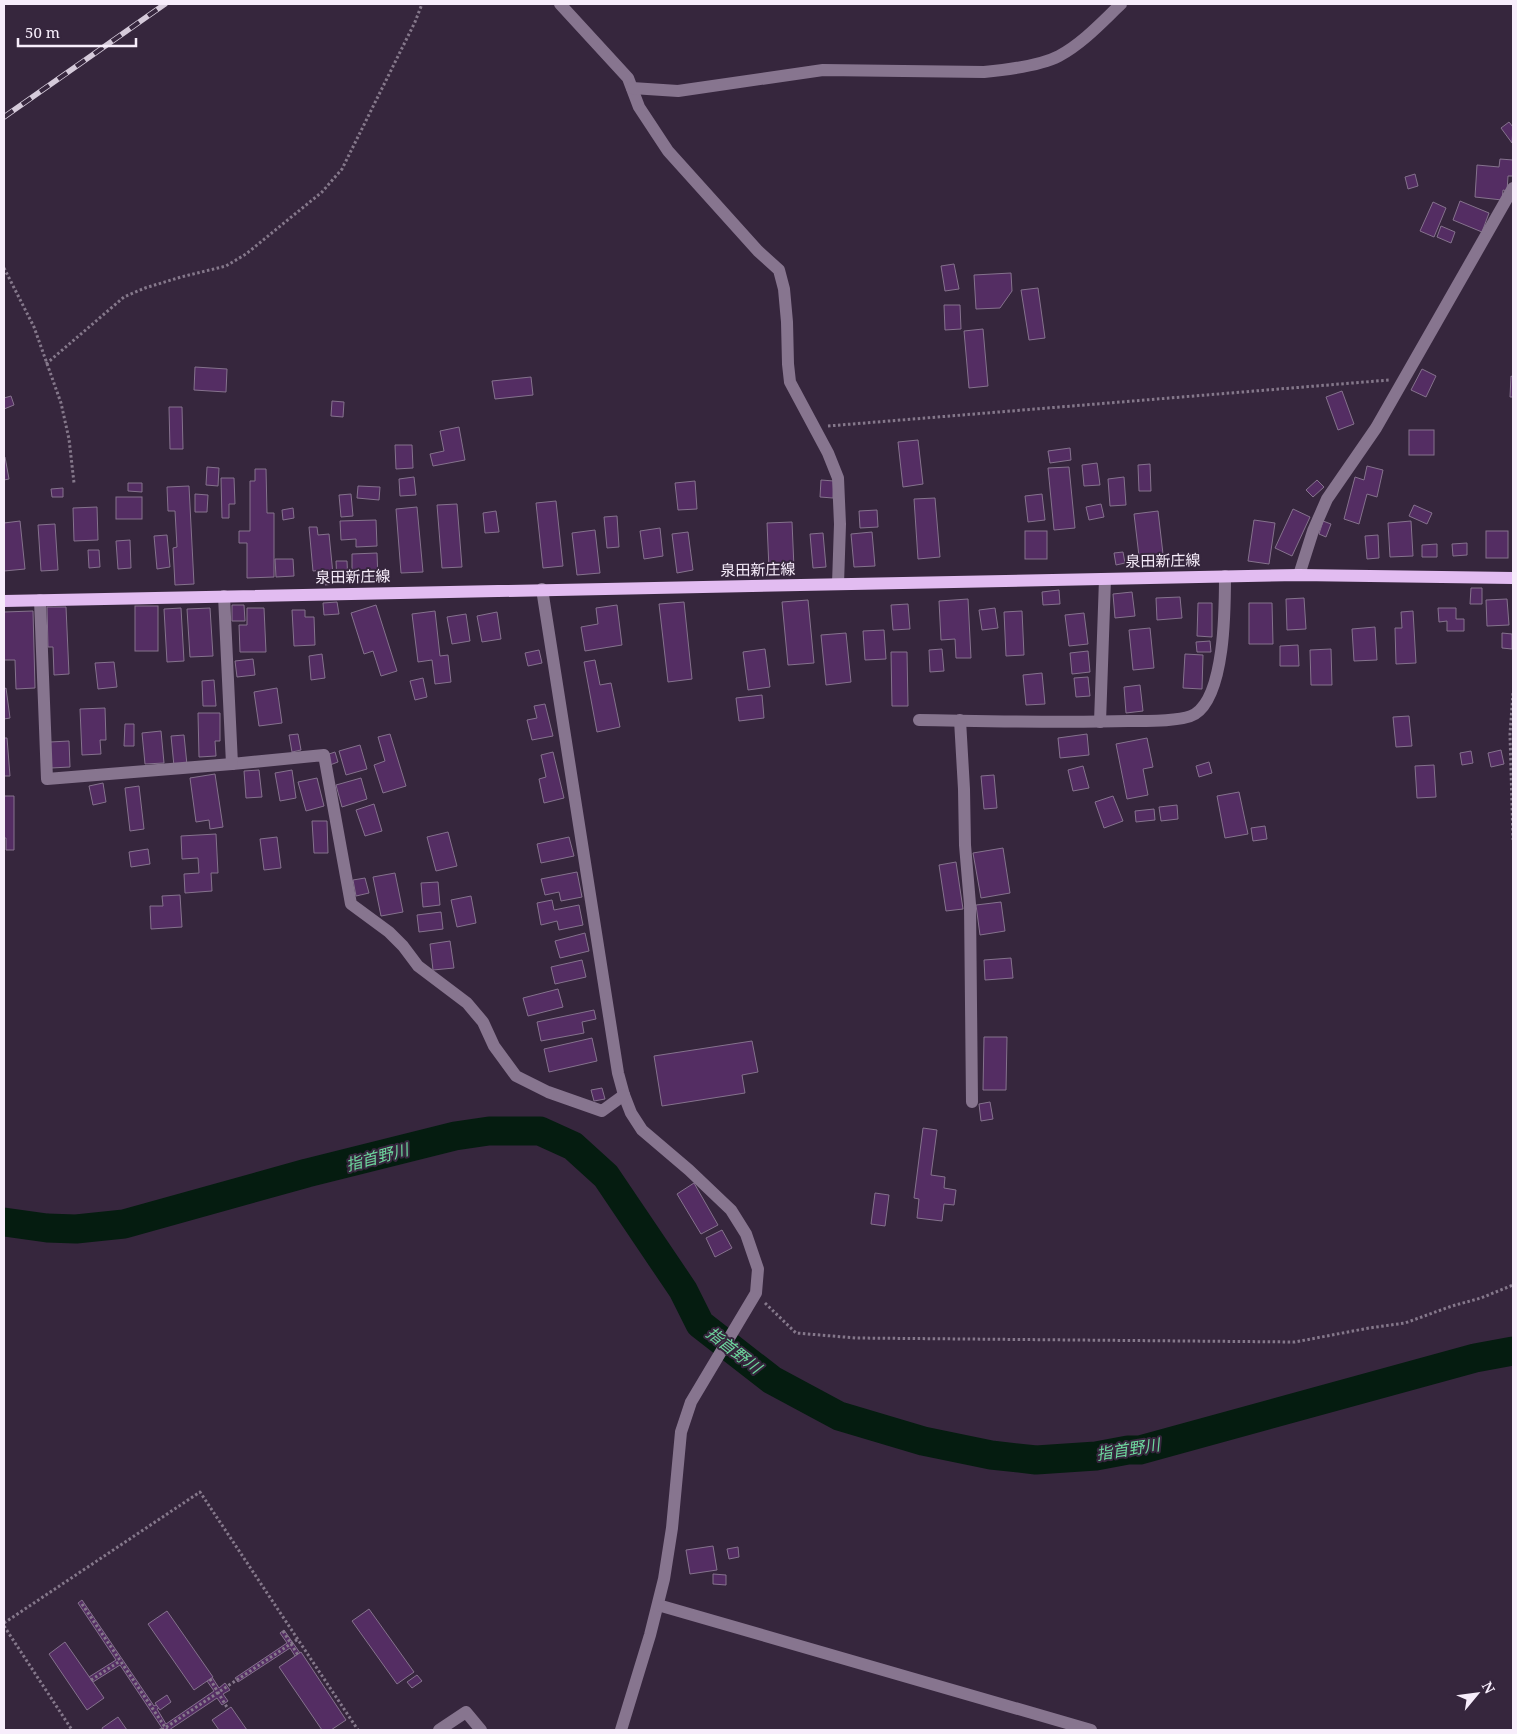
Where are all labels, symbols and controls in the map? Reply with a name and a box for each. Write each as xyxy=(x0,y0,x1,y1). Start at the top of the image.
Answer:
scale bar xyxy=(18,15,135,47)
text: 50 m xyxy=(25,22,60,42)
street label: 泉田新庄線 xyxy=(1125,549,1201,571)
street label: 泉田新庄線 xyxy=(720,558,796,580)
street label: 泉田新庄線 xyxy=(315,565,391,587)
water label: 指首野川 xyxy=(343,1138,413,1176)
water label: 指首野川 xyxy=(702,1322,768,1380)
water label: 指首野川 xyxy=(1095,1433,1163,1465)
north arrow xyxy=(1452,1669,1502,1719)
text: N xyxy=(1478,1678,1500,1697)

